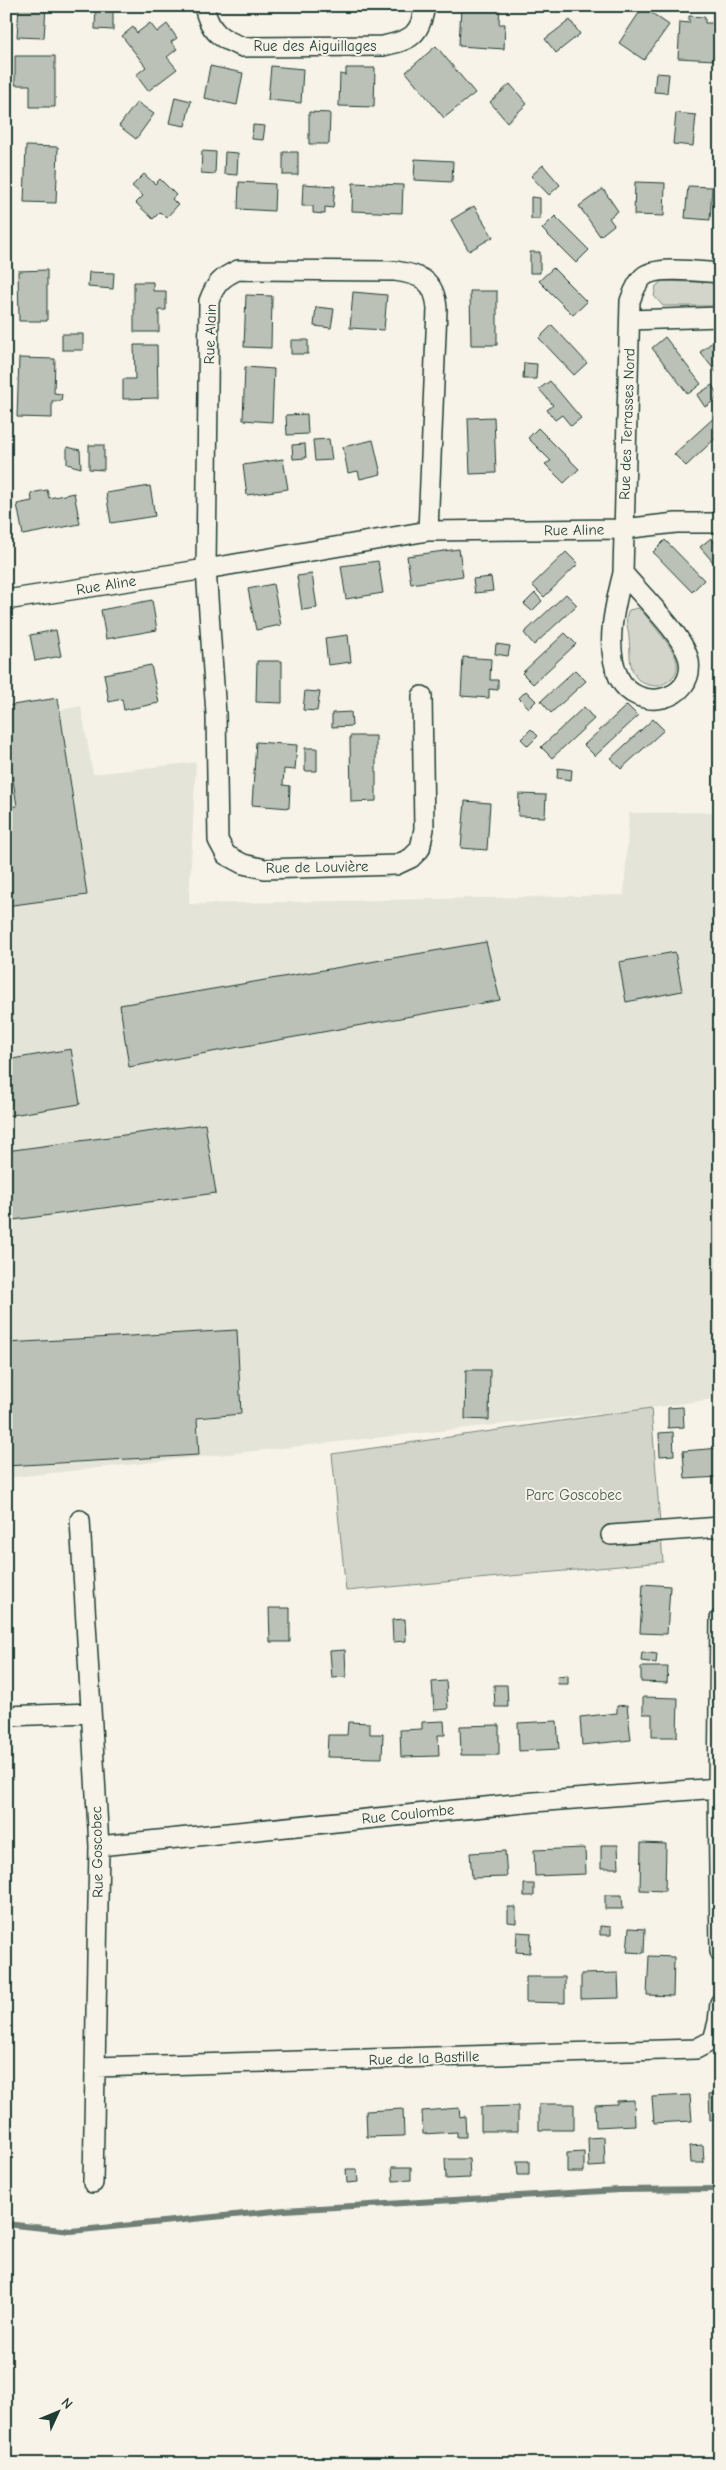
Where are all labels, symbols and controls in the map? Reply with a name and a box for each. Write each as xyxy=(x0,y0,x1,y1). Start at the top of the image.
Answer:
street label: Rue des Aiguillages xyxy=(253,37,377,55)
street label: Rue Alain xyxy=(200,303,220,365)
street label: Rue des Terrasses Nord xyxy=(615,348,639,500)
street label: Rue Aline xyxy=(544,520,605,540)
street label: Rue Aline xyxy=(75,571,138,599)
street label: Rue de Louvière xyxy=(265,857,369,877)
park label: Parc Goscobec xyxy=(526,1486,622,1504)
street label: Rue Coulombe xyxy=(361,1800,456,1828)
street label: Rue Goscobec xyxy=(87,1806,107,1898)
street label: Rue de la Bastille xyxy=(368,2047,480,2069)
north arrow xyxy=(32,2388,82,2438)
text: N xyxy=(58,2394,76,2413)

